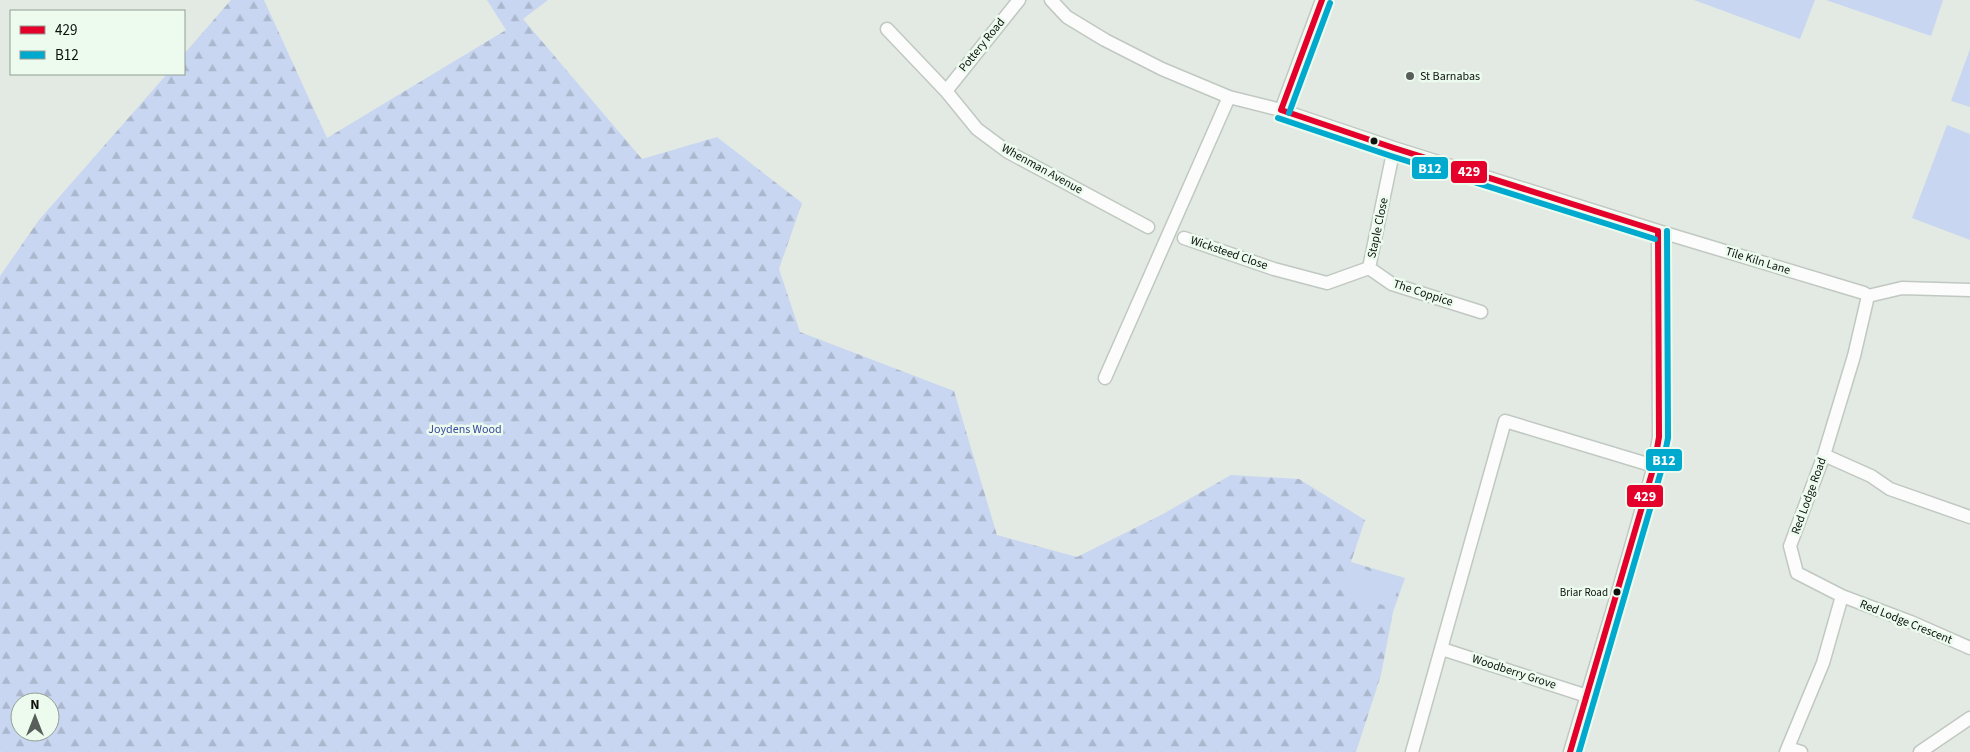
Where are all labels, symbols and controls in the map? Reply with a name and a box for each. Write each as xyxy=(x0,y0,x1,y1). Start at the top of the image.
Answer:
legend xyxy=(10,10,185,75)
street label: Pottery Road xyxy=(955,15,1009,75)
text: 429 xyxy=(55,20,77,41)
text: B12 xyxy=(55,45,79,66)
place label: St Barnabas xyxy=(1420,68,1480,85)
marker: St Barnabas xyxy=(1404,70,1416,82)
unlabelled marker xyxy=(1369,136,1379,146)
street label: Whenman Avenue xyxy=(998,140,1086,198)
line badge: B12 xyxy=(1411,156,1449,180)
text: B12 xyxy=(1418,159,1442,179)
line badge: 429 xyxy=(1450,160,1488,184)
text: 429 xyxy=(1458,162,1480,182)
street label: Staple Close xyxy=(1363,196,1393,260)
street label: Wicksteed Close xyxy=(1188,232,1270,274)
street label: Tile Kiln Lane xyxy=(1723,243,1793,279)
street label: The Coppice xyxy=(1391,275,1455,311)
park label: Joydens Wood xyxy=(428,421,502,438)
line badge: B12 xyxy=(1645,448,1683,472)
text: B12 xyxy=(1652,451,1676,471)
street label: Red Lodge Road xyxy=(1787,455,1831,537)
line badge: 429 xyxy=(1626,484,1664,508)
text: 429 xyxy=(1634,487,1656,507)
place label: Briar Road xyxy=(1560,585,1608,600)
marker: Briar Road xyxy=(1612,587,1622,597)
street label: Red Lodge Crescent xyxy=(1857,596,1955,648)
street label: Woodberry Grove xyxy=(1470,650,1558,694)
north arrow xyxy=(10,692,60,742)
text: N xyxy=(30,695,40,715)

